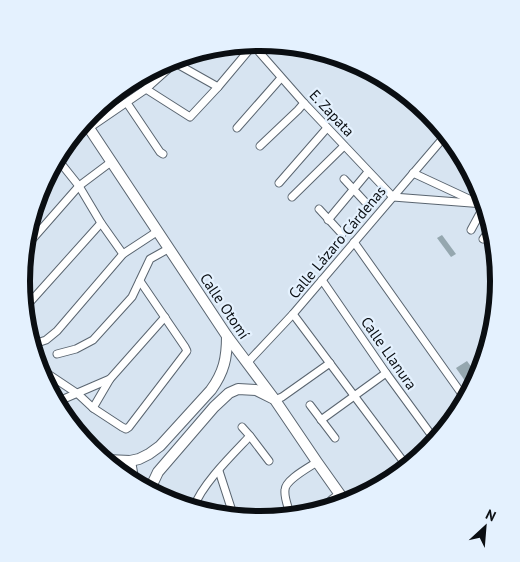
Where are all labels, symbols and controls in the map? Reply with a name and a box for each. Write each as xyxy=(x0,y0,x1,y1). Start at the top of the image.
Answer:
street label: E. Zapata xyxy=(306,86,358,140)
street label: Calle Lázaro Cárdenas xyxy=(284,182,390,302)
street label: Calle Otomí xyxy=(196,269,254,343)
street label: Calle Llanura xyxy=(357,313,421,393)
north arrow xyxy=(460,502,510,552)
text: N xyxy=(483,505,499,525)

